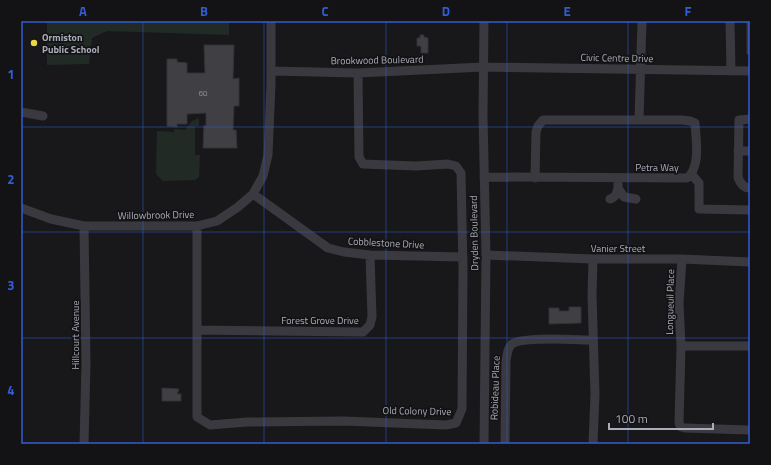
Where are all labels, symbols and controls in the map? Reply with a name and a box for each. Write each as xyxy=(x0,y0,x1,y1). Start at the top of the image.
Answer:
text: A xyxy=(79,1,87,21)
text: B xyxy=(200,1,208,21)
text: C xyxy=(321,1,329,21)
text: D xyxy=(442,1,450,21)
text: E xyxy=(563,1,571,21)
text: F xyxy=(685,1,692,21)
place label: Ormiston Public School xyxy=(42,30,100,57)
marker: Ormiston Public School xyxy=(29,38,39,48)
street label: Civic Centre Drive xyxy=(580,50,654,66)
street label: Brookwood Boulevard xyxy=(330,52,424,68)
text: 1 xyxy=(7,64,15,84)
house number: 60 xyxy=(199,87,208,99)
street label: Petra Way xyxy=(635,160,679,175)
text: 2 xyxy=(7,169,15,189)
street label: Dryden Boulevard xyxy=(466,195,482,271)
street label: Willowbrook Drive xyxy=(118,207,194,223)
street label: Cobblestone Drive xyxy=(347,234,425,252)
street label: Vanier Street xyxy=(591,241,646,256)
street label: Longueuil Place xyxy=(662,269,678,335)
text: 3 xyxy=(7,275,15,295)
street label: Hillcourt Avenue xyxy=(68,301,83,369)
street label: Forest Grove Drive xyxy=(281,313,359,328)
street label: Robideau Place xyxy=(486,356,504,420)
text: 4 xyxy=(7,380,15,400)
street label: Old Colony Drive xyxy=(382,403,452,419)
scale bar xyxy=(609,405,713,431)
text: 100 m xyxy=(615,409,648,428)

